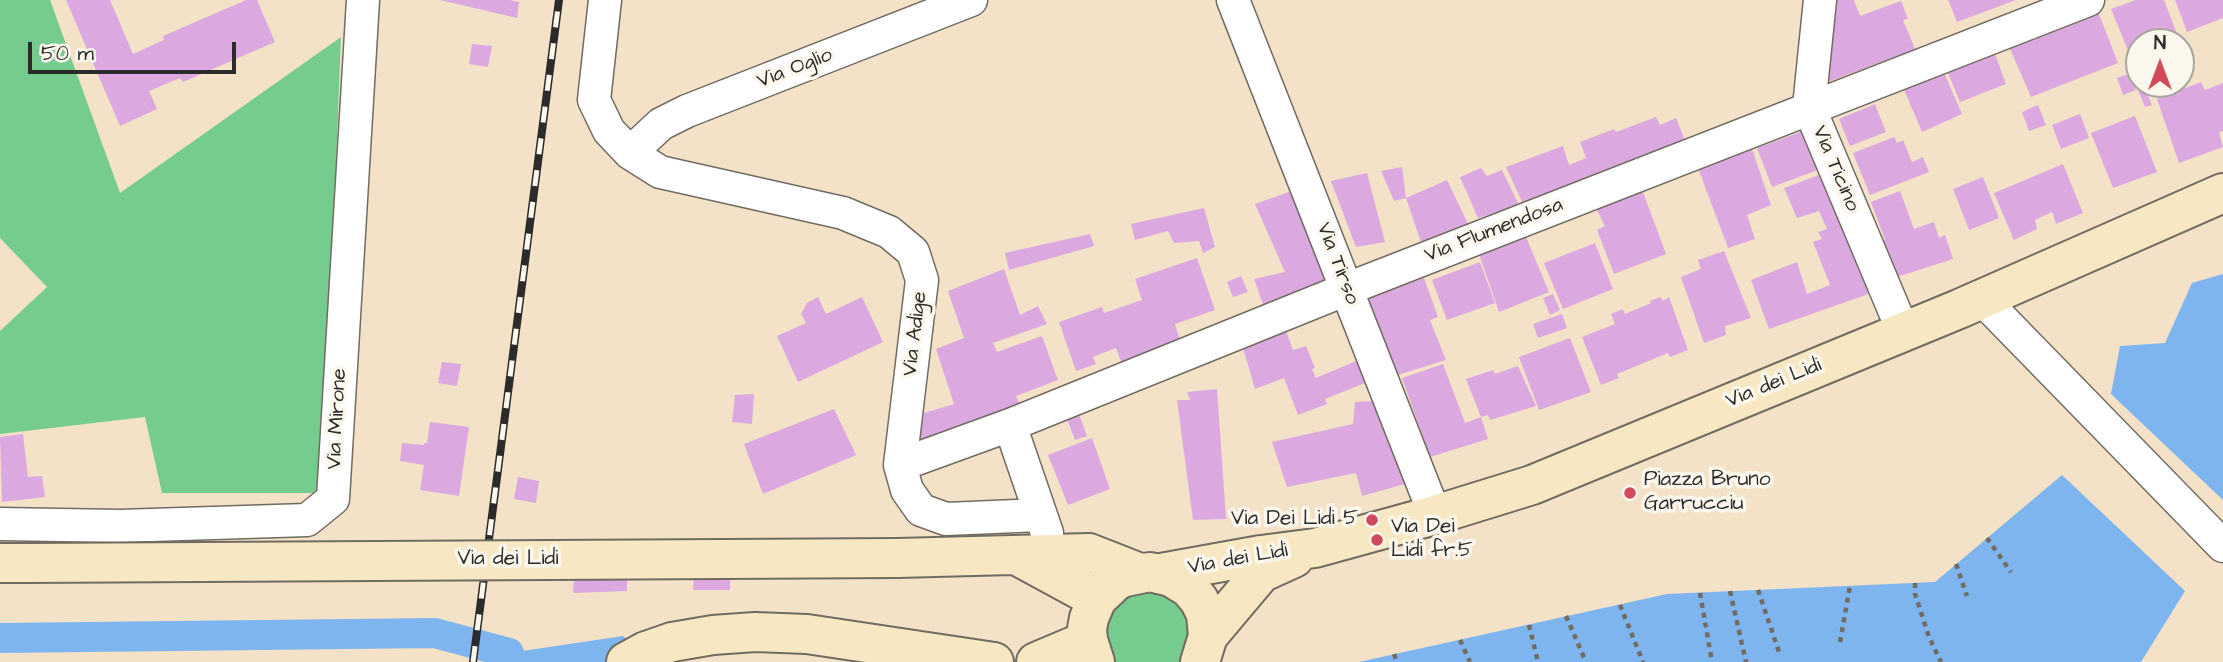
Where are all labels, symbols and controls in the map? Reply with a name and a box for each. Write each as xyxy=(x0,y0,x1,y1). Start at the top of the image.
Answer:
scale bar xyxy=(32,28,240,72)
north arrow xyxy=(2125,28,2195,98)
text: N xyxy=(2154,30,2166,57)
text: 50 m xyxy=(41,39,94,68)
street label: Via Oglio xyxy=(754,43,836,95)
street label: Via Ticino xyxy=(1806,122,1864,216)
street label: Via Flumendosa xyxy=(1421,193,1567,269)
street label: Via Tirso xyxy=(1310,220,1364,308)
street label: Via Adige xyxy=(898,290,934,378)
street label: Via dei Lidi xyxy=(1723,353,1825,415)
street label: Via Mirone xyxy=(323,368,353,470)
place label: Piazza Bruno Garrucciu xyxy=(1644,468,1771,518)
marker: Piazza Bruno Garrucciu xyxy=(1622,485,1638,501)
place label: Via Dei Lidi 5 xyxy=(1231,507,1358,533)
marker: Via Dei Lidi 5 xyxy=(1364,512,1380,528)
place label: Via Dei Lidi fr.5 xyxy=(1391,515,1473,565)
marker: Via Dei Lidi fr.5 xyxy=(1369,532,1385,548)
street label: Via dei Lidi xyxy=(1186,539,1290,581)
street label: Via dei Lidi xyxy=(458,547,558,573)

